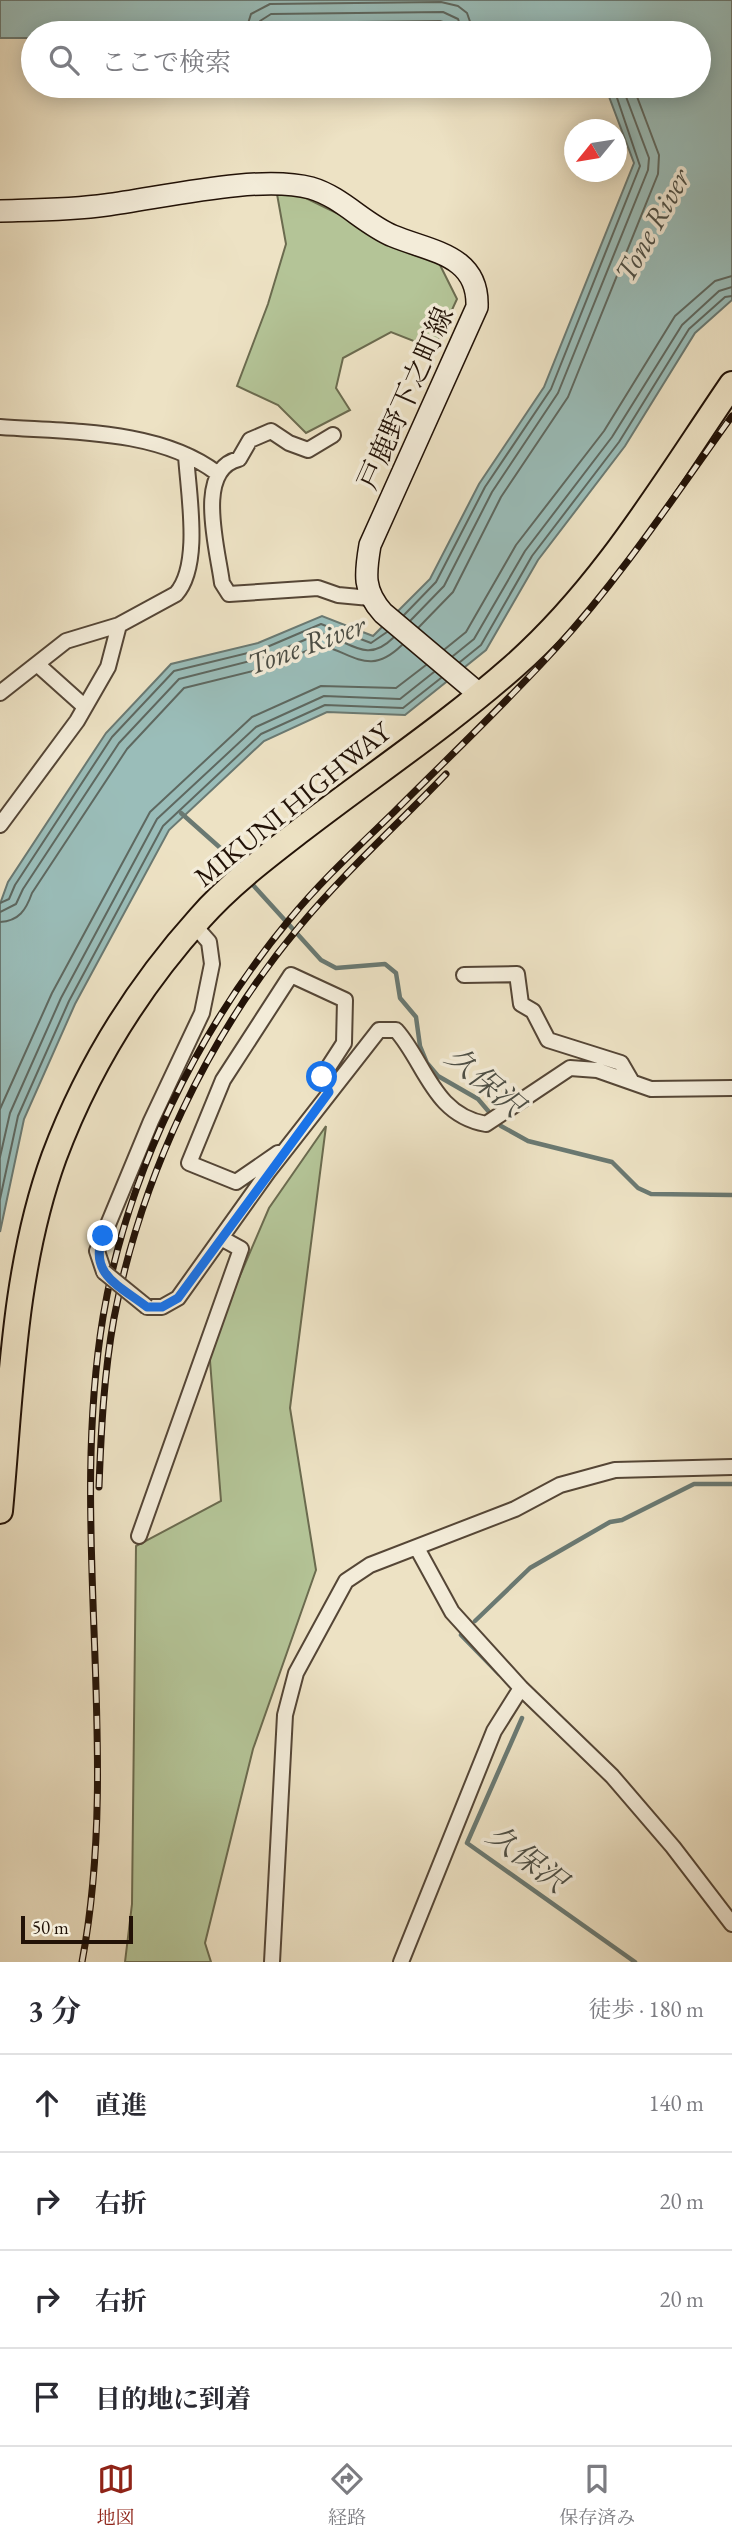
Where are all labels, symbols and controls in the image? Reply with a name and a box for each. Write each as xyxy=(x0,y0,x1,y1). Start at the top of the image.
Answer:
search box xyxy=(21,21,711,98)
icon: search xyxy=(45,41,83,79)
text: ここで検索 xyxy=(101,45,231,79)
north arrow xyxy=(564,119,627,182)
water label: Tone River xyxy=(605,160,700,288)
street label: 戸鹿野下之町線 xyxy=(349,301,461,495)
water label: Tone River xyxy=(241,604,372,683)
street label: MIKUNI HIGHWAY xyxy=(186,713,399,894)
water label: 久保沢 xyxy=(438,1037,535,1127)
route start xyxy=(306,1061,337,1092)
route end xyxy=(87,1220,118,1251)
water label: 久保沢 xyxy=(479,1815,578,1903)
scale bar xyxy=(21,1913,133,1945)
text: 50 m xyxy=(32,1915,69,1940)
text: 3 分 xyxy=(28,1991,81,2030)
text: 徒歩 · 180 m xyxy=(589,1994,704,2024)
icon: ahead xyxy=(28,2084,66,2122)
text: 直進 xyxy=(95,2088,147,2122)
text: 140 m xyxy=(648,2088,704,2118)
icon: right xyxy=(28,2182,66,2220)
text: 右折 xyxy=(95,2186,147,2220)
text: 20 m xyxy=(659,2186,704,2216)
icon: right xyxy=(28,2280,66,2318)
text: 右折 xyxy=(95,2284,147,2318)
text: 20 m xyxy=(659,2284,704,2314)
icon: arrive xyxy=(28,2378,66,2416)
text: 目的地に到着 xyxy=(95,2382,251,2416)
tab: 地図 xyxy=(97,2460,135,2530)
tab: 経路 xyxy=(328,2460,366,2530)
tab: 保存済み xyxy=(559,2460,635,2530)

